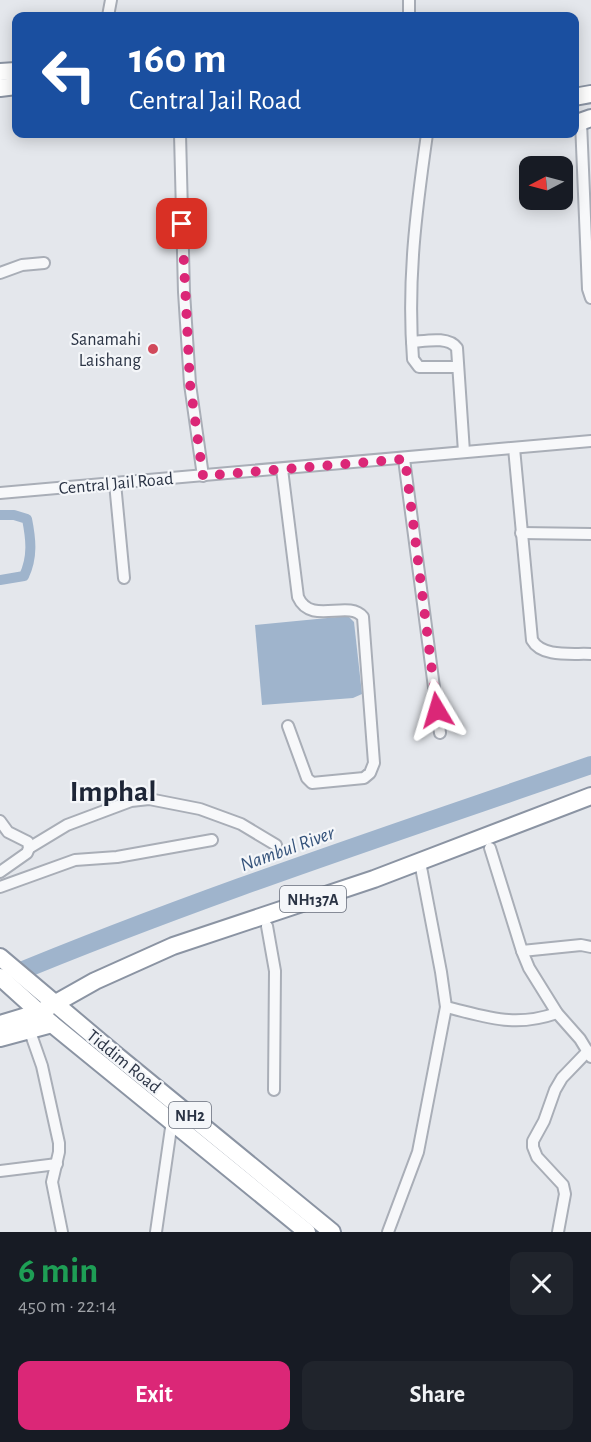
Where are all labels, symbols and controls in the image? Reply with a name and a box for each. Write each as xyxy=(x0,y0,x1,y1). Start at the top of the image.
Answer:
icon: left xyxy=(30,36,108,114)
text: 160 m xyxy=(129,38,227,80)
text: Central Jail Road xyxy=(129,87,301,114)
north arrow xyxy=(519,156,573,210)
map controls xyxy=(519,156,573,210)
pin xyxy=(156,198,207,249)
icon: arrive xyxy=(165,207,198,240)
place label: Sanamahi Laishang xyxy=(71,331,141,370)
marker: Sanamahi Laishang xyxy=(146,342,160,356)
street label: Central Jail Road xyxy=(58,470,174,498)
position arrow xyxy=(405,678,469,742)
district label: Imphal xyxy=(70,777,156,807)
water label: Nambul River xyxy=(238,822,338,875)
road number: NH137A xyxy=(280,886,346,912)
street label: Tiddim Road xyxy=(83,1027,164,1097)
road number: NH2 xyxy=(169,1102,211,1128)
button: close xyxy=(510,1252,573,1315)
text: 6 min xyxy=(18,1253,98,1289)
text: 450 m · 22:14 xyxy=(18,1296,116,1316)
button: Exit xyxy=(18,1361,290,1430)
button: Share xyxy=(302,1361,573,1430)

